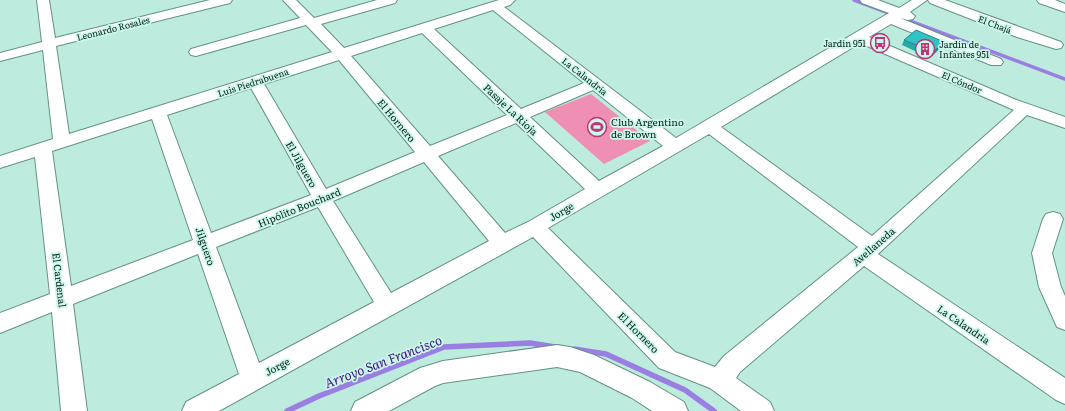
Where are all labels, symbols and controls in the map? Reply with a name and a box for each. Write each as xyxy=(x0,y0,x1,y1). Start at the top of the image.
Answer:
street label: El Chajá xyxy=(976,11,1014,37)
street label: Leonardo Rosales xyxy=(75,12,151,44)
bus stop icon: Jardín 951 xyxy=(869,32,891,54)
place label: Jardín 951 xyxy=(823,36,866,50)
place label: Jardín de Infantes 951 xyxy=(939,37,990,61)
building icon: Jardín de Infantes 951 xyxy=(914,38,936,60)
street label: La Calandria xyxy=(559,54,611,98)
street label: Luis Piedrabuena xyxy=(216,64,291,100)
street label: El Cóndor xyxy=(940,67,985,97)
street label: Pasaje La Rioja xyxy=(480,80,542,139)
street label: El Hornero xyxy=(374,95,420,145)
place label: Club Argentino de Brown xyxy=(611,114,684,141)
sports icon: Club Argentino de Brown xyxy=(586,116,608,138)
street label: El Jilguero xyxy=(283,138,321,190)
street label: Hipólito Bouchard xyxy=(255,184,343,230)
street label: Jorge xyxy=(546,198,576,224)
street label: Avellaneda xyxy=(848,223,898,269)
street label: Jilguero xyxy=(192,225,220,267)
street label: El Cardenal xyxy=(49,252,71,309)
street label: La Calandria xyxy=(935,301,994,348)
street label: El Hornero xyxy=(615,308,663,356)
water label: Arroyo San Francisco xyxy=(321,330,445,392)
street label: Jorge xyxy=(262,353,292,379)

